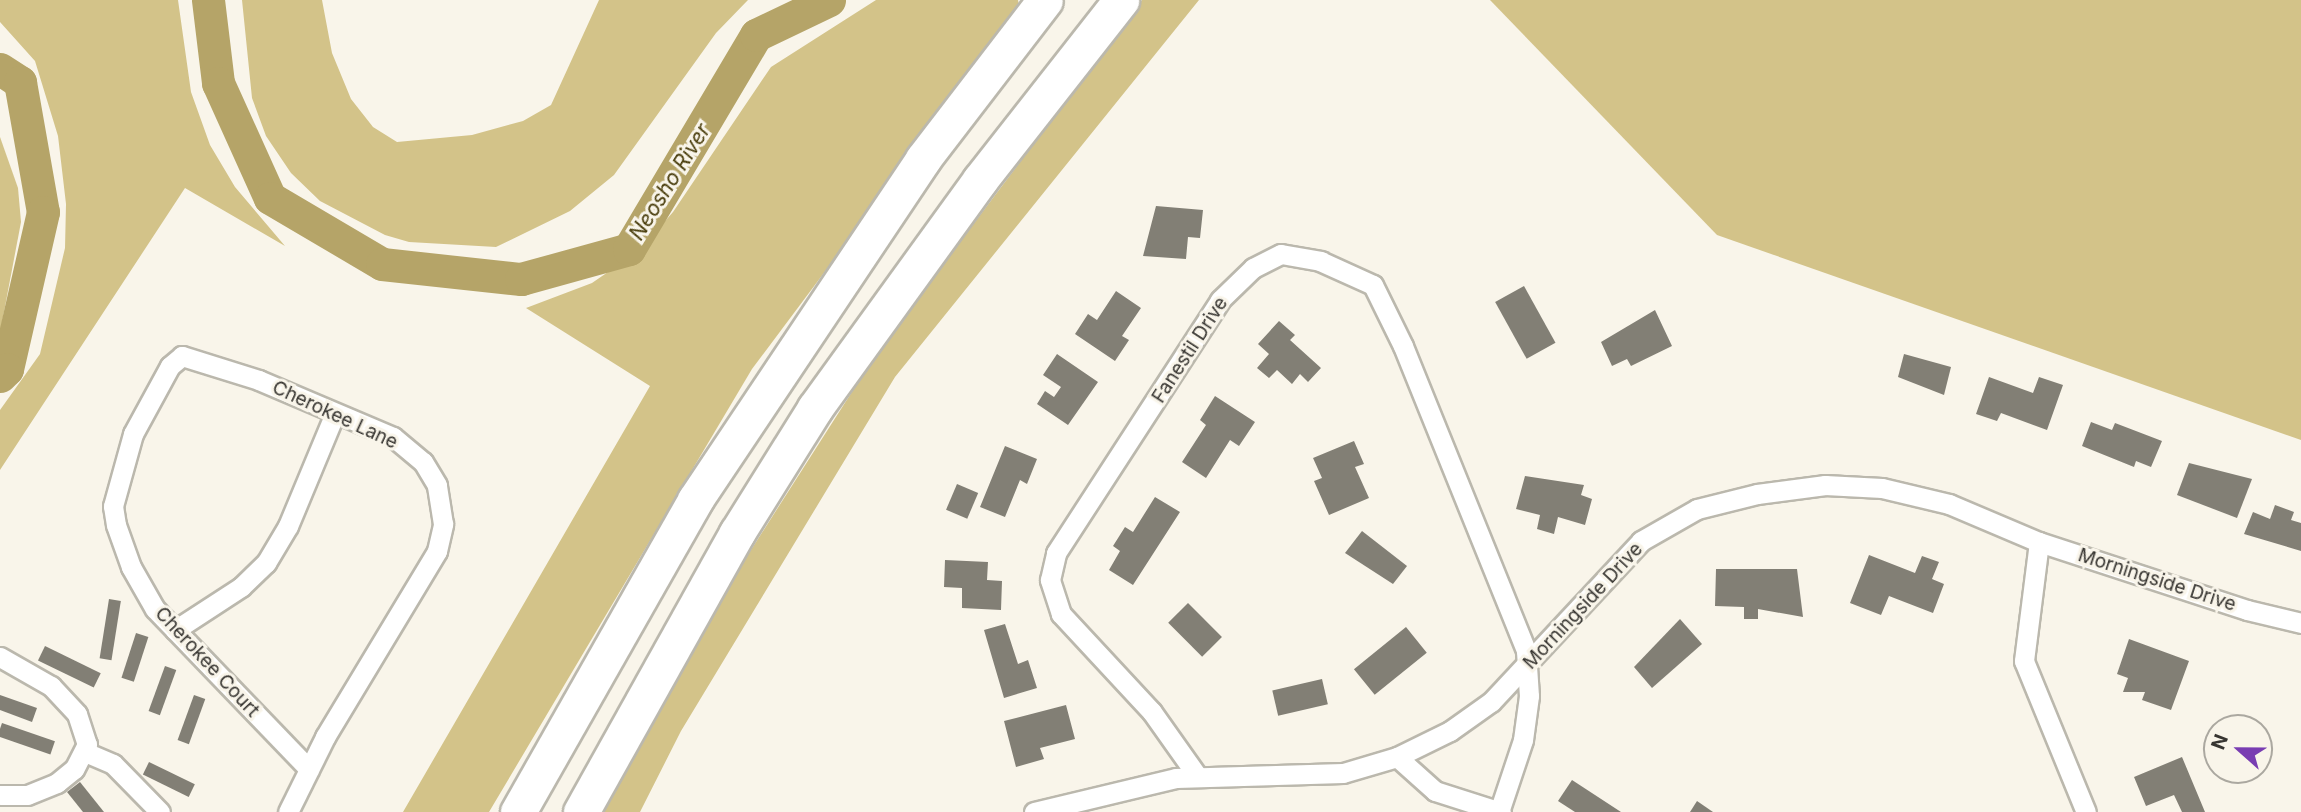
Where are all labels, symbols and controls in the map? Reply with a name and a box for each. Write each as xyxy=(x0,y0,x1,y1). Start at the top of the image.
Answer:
water label: Neosho River xyxy=(624,119,716,245)
street label: Fanestil Drive xyxy=(1147,293,1233,407)
street label: Cherokee Lane xyxy=(269,376,401,454)
street label: Morningside Drive xyxy=(1519,538,1647,674)
street label: Morningside Drive xyxy=(2075,544,2239,616)
street label: Cherokee Court xyxy=(150,602,264,722)
north arrow xyxy=(2203,714,2273,784)
text: N xyxy=(2206,731,2233,753)

